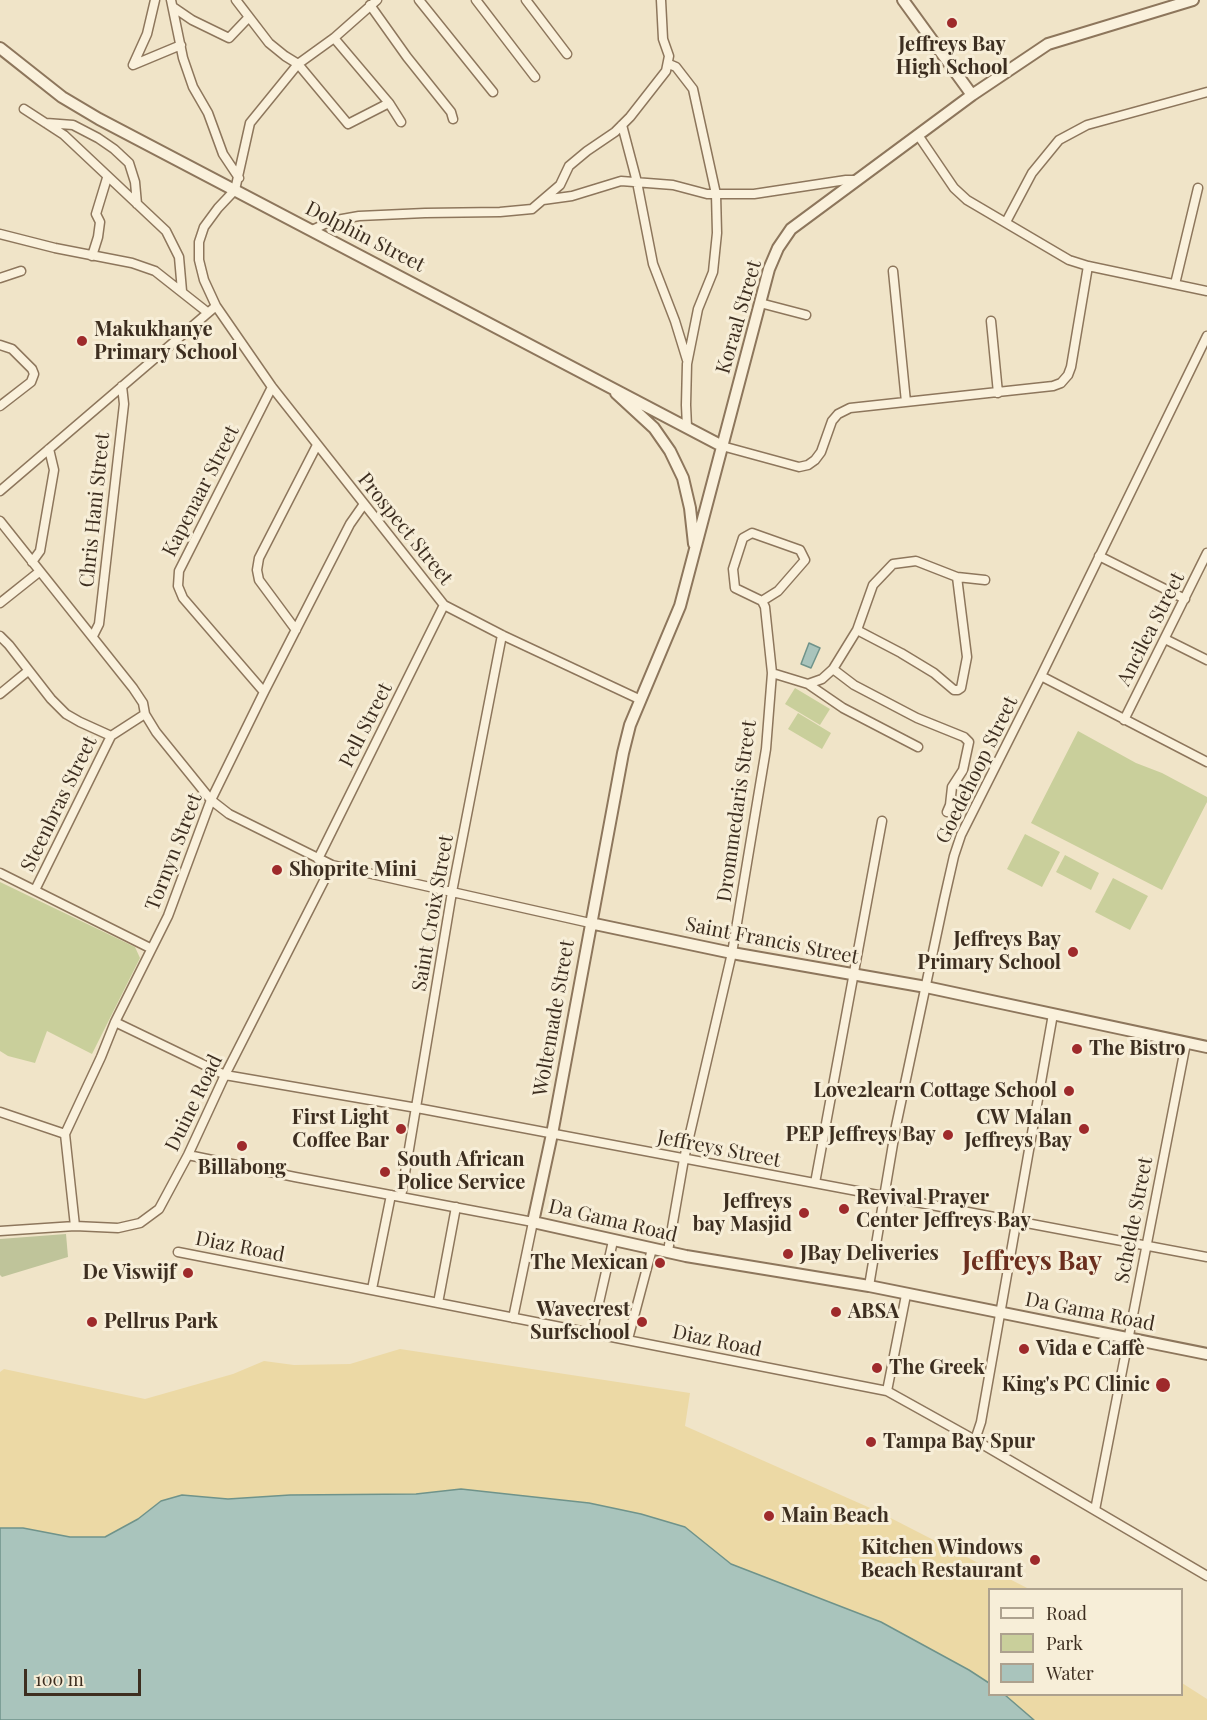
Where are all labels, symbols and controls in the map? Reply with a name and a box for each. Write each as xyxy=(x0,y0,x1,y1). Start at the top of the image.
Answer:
marker: Jeffreys Bay High School xyxy=(945,16,959,30)
place label: Jeffreys Bay High School xyxy=(896,33,1008,80)
street label: Dolphin Street xyxy=(301,197,429,277)
street label: Koraal Street xyxy=(711,257,767,377)
place label: Makukhanye Primary School xyxy=(94,318,238,365)
marker: Makukhanye Primary School xyxy=(75,334,89,348)
street label: Kapenaar Street xyxy=(158,421,244,561)
street label: Chris Hani Street xyxy=(75,431,115,589)
street label: Prospect Street xyxy=(352,468,458,590)
street label: Ancilea Street xyxy=(1112,568,1190,690)
street label: Pell Street xyxy=(334,679,398,771)
street label: Goedehoop Street xyxy=(931,692,1023,848)
street label: Drommedaris Street xyxy=(712,718,762,904)
street label: Steenbras Street xyxy=(16,732,102,876)
street label: Tornyn Street xyxy=(141,790,207,914)
street label: Saint Croix Street xyxy=(407,833,459,993)
place label: Shoprite Mini xyxy=(289,858,417,882)
marker: Shoprite Mini xyxy=(270,863,284,877)
street label: Saint Francis Street xyxy=(683,912,861,970)
place label: Jeffreys Bay Primary School xyxy=(917,928,1061,975)
street label: Woltemade Street xyxy=(528,938,580,1098)
marker: Jeffreys Bay Primary School xyxy=(1066,945,1080,959)
place label: The Bistro xyxy=(1089,1037,1185,1061)
marker: The Bistro xyxy=(1070,1042,1084,1056)
street label: Duine Road xyxy=(160,1051,228,1155)
place label: Love2learn Cottage School xyxy=(813,1079,1057,1103)
marker: Love2learn Cottage School xyxy=(1062,1084,1076,1098)
place label: First Light Coffee Bar xyxy=(292,1106,389,1153)
place label: CW Malan Jeffreys Bay xyxy=(964,1106,1072,1153)
marker: First Light Coffee Bar xyxy=(394,1122,408,1136)
marker: CW Malan Jeffreys Bay xyxy=(1077,1122,1091,1136)
place label: PEP Jeffreys Bay xyxy=(786,1123,936,1147)
street label: Jeffreys Street xyxy=(655,1125,783,1173)
marker: PEP Jeffreys Bay xyxy=(941,1128,955,1142)
marker: Billabong xyxy=(235,1139,249,1153)
place label: South African Police Service xyxy=(397,1148,525,1195)
street label: Schelde Street xyxy=(1110,1155,1158,1285)
place label: Billabong xyxy=(198,1156,286,1180)
marker: South African Police Service xyxy=(378,1165,392,1179)
place label: Revival Prayer Center Jeffreys Bay xyxy=(856,1186,1031,1233)
place label: Jeffreys bay Masjid xyxy=(693,1190,792,1237)
street label: Da Gama Road xyxy=(546,1195,680,1247)
marker: Revival Prayer Center Jeffreys Bay xyxy=(837,1202,851,1216)
marker: Jeffreys bay Masjid xyxy=(797,1206,811,1220)
street label: Diaz Road xyxy=(193,1227,287,1267)
place label: JBay Deliveries xyxy=(800,1242,939,1266)
district label: Jeffreys Bay xyxy=(962,1246,1102,1278)
marker: JBay Deliveries xyxy=(781,1247,795,1261)
place label: The Mexican xyxy=(530,1251,648,1275)
marker: The Mexican xyxy=(653,1256,667,1270)
place label: De Viswijf xyxy=(82,1261,176,1285)
marker: De Viswijf xyxy=(181,1266,195,1280)
street label: Da Gama Road xyxy=(1023,1288,1157,1336)
place label: Wavecrest Surfschool xyxy=(530,1298,630,1345)
place label: ABSA xyxy=(848,1300,899,1324)
marker: ABSA xyxy=(829,1305,843,1319)
place label: Pellrus Park xyxy=(104,1310,218,1334)
marker: Pellrus Park xyxy=(85,1315,99,1329)
marker: Wavecrest Surfschool xyxy=(635,1315,649,1329)
street label: Diaz Road xyxy=(670,1320,764,1362)
place label: Vida e Caffè xyxy=(1036,1337,1145,1361)
marker: Vida e Caffè xyxy=(1017,1342,1031,1356)
place label: The Greek xyxy=(889,1356,985,1380)
marker: The Greek xyxy=(870,1361,884,1375)
place label: King's PC Clinic xyxy=(1002,1373,1150,1397)
marker: King's PC Clinic xyxy=(1154,1376,1172,1394)
place label: Tampa Bay Spur xyxy=(883,1430,1035,1454)
marker: Tampa Bay Spur xyxy=(864,1435,878,1449)
place label: Main Beach xyxy=(781,1504,889,1528)
marker: Main Beach xyxy=(762,1509,776,1523)
place label: Kitchen Windows Beach Restaurant xyxy=(861,1536,1023,1583)
marker: Kitchen Windows Beach Restaurant xyxy=(1028,1553,1042,1567)
legend xyxy=(988,1588,1183,1696)
text: Road xyxy=(1046,1601,1087,1625)
text: Park xyxy=(1046,1631,1083,1655)
scale bar xyxy=(27,1657,144,1695)
text: Water xyxy=(1046,1661,1094,1685)
text: 100 m xyxy=(35,1667,84,1691)

